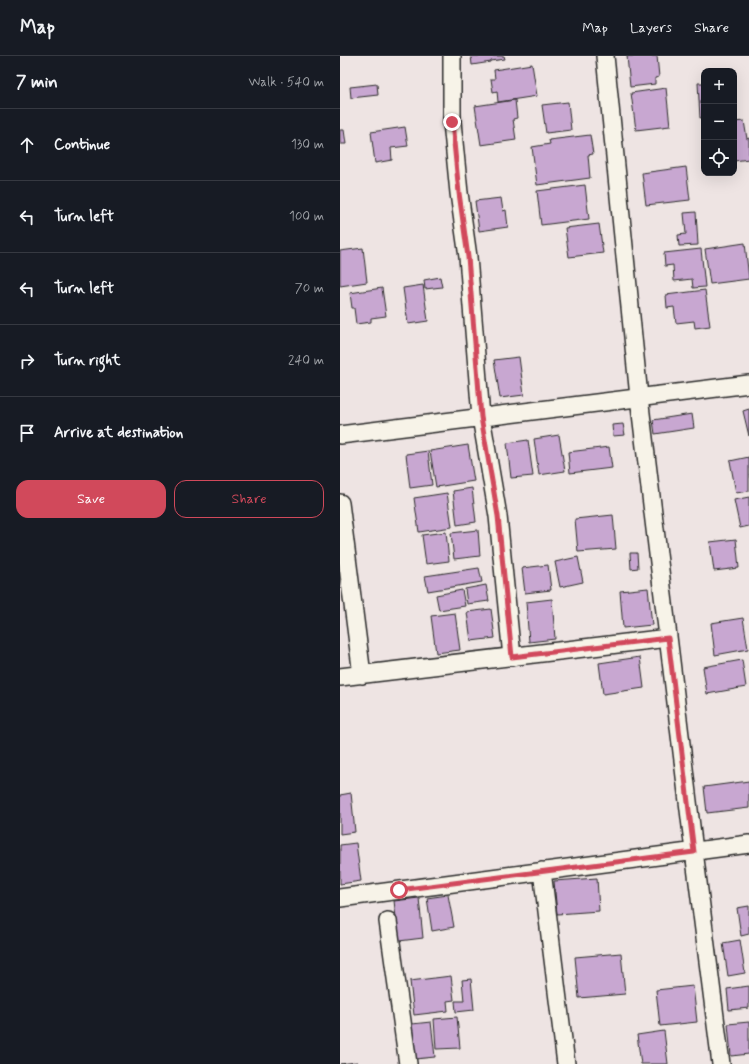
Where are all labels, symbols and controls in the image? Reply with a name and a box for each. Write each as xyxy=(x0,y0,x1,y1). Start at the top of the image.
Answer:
text: Map xyxy=(20,15,55,40)
text: Map xyxy=(582,19,608,37)
text: Layers xyxy=(630,19,672,37)
text: Share xyxy=(694,19,729,37)
map controls xyxy=(701,68,737,176)
button: + xyxy=(701,68,737,104)
text: 7 min xyxy=(16,71,58,93)
text: Walk · 540 m xyxy=(249,74,324,91)
button: − xyxy=(701,104,737,140)
route end xyxy=(443,113,461,131)
icon: ahead xyxy=(16,134,38,156)
text: Continue xyxy=(54,135,110,155)
text: 130 m xyxy=(291,136,324,153)
button: locate xyxy=(701,140,737,176)
icon: left xyxy=(16,206,38,228)
text: Turn left xyxy=(54,207,114,227)
text: 100 m xyxy=(289,208,324,225)
icon: left xyxy=(16,278,38,300)
text: Turn left xyxy=(54,279,114,299)
text: 70 m xyxy=(295,280,324,297)
icon: right xyxy=(16,350,38,372)
text: Turn right xyxy=(54,351,121,371)
text: 240 m xyxy=(288,352,324,369)
icon: arrive xyxy=(16,422,38,444)
text: Arrive at destination xyxy=(54,423,183,443)
button: Save xyxy=(16,480,166,518)
button: Share xyxy=(174,480,324,518)
route start xyxy=(390,881,408,899)

